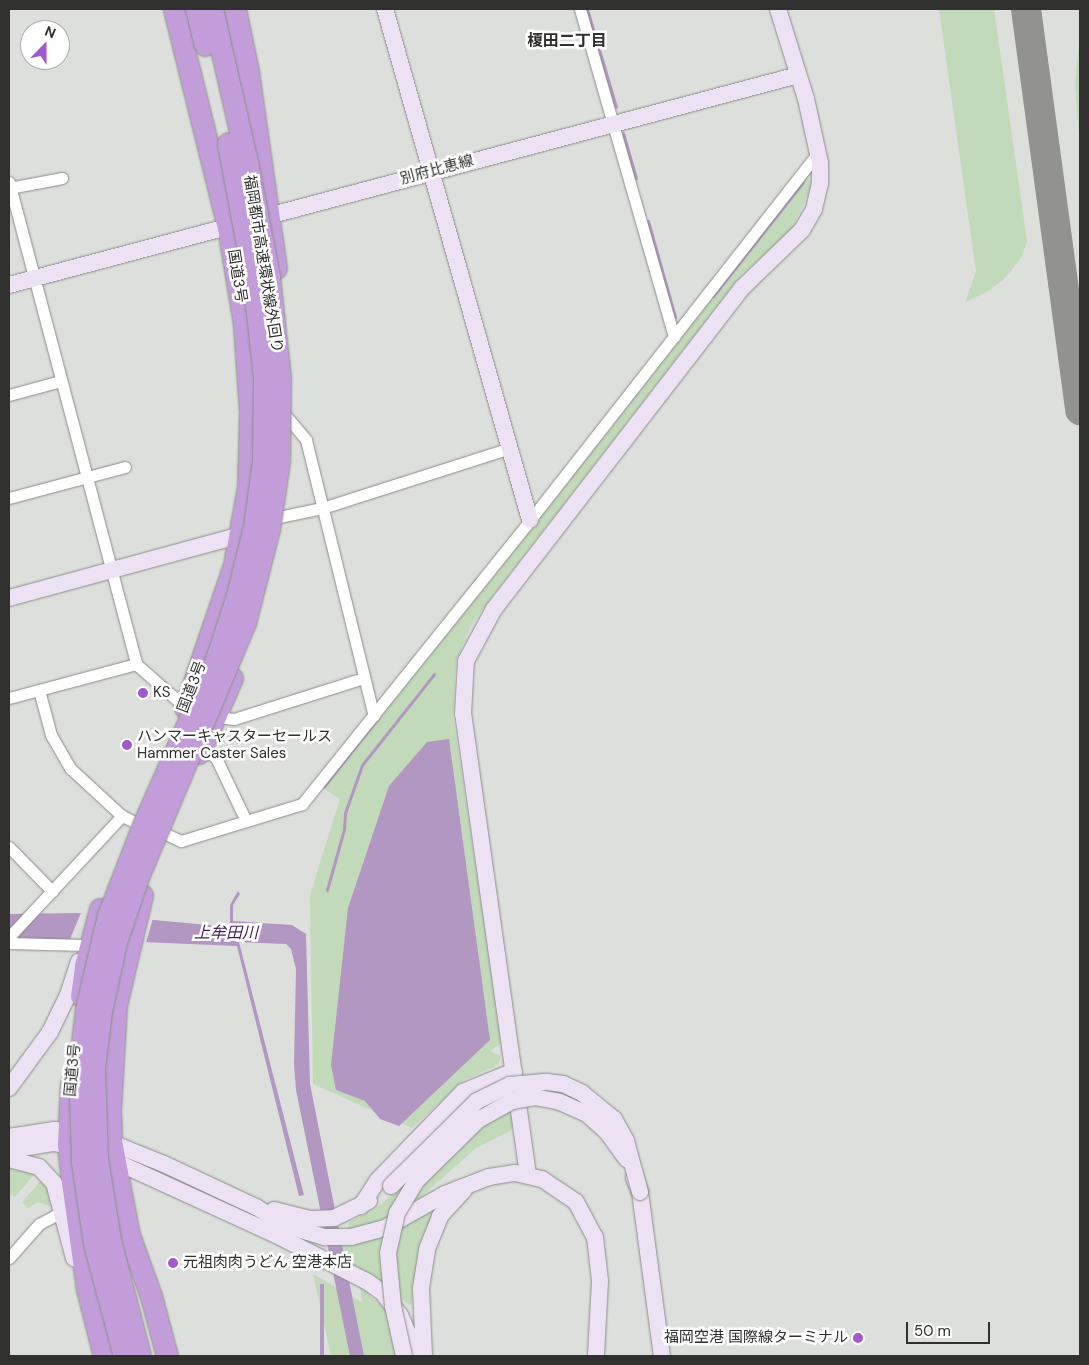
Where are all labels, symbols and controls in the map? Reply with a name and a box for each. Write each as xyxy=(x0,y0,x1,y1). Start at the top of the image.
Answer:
north arrow xyxy=(20,20,70,70)
text: N xyxy=(42,22,58,42)
district label: 榎田二丁目 xyxy=(527,31,607,51)
street label: 別府比恵線 xyxy=(398,152,476,188)
street label: 福岡都市高速環状線外回り xyxy=(240,174,286,354)
street label: 国道3号 xyxy=(224,248,250,304)
street label: 国道3号 xyxy=(174,659,210,715)
place label: KS xyxy=(153,684,170,702)
marker: KS xyxy=(137,687,149,699)
place label: ハンマーキャスターセールス Hammer Caster Sales xyxy=(137,727,332,762)
marker: ハンマーキャスターセールス Hammer Caster Sales xyxy=(121,739,133,751)
water label: 上牟田川 xyxy=(194,923,258,943)
street label: 国道3号 xyxy=(62,1042,84,1098)
place label: 元祖肉肉うどん 空港本店 xyxy=(183,1254,352,1272)
marker: 元祖肉肉うどん 空港本店 xyxy=(167,1257,179,1269)
scale bar xyxy=(909,1312,993,1344)
text: 50 m xyxy=(914,1321,951,1341)
place label: 福岡空港 国際線ターミナル xyxy=(664,1329,848,1347)
marker: 福岡空港 国際線ターミナル xyxy=(852,1332,864,1344)

